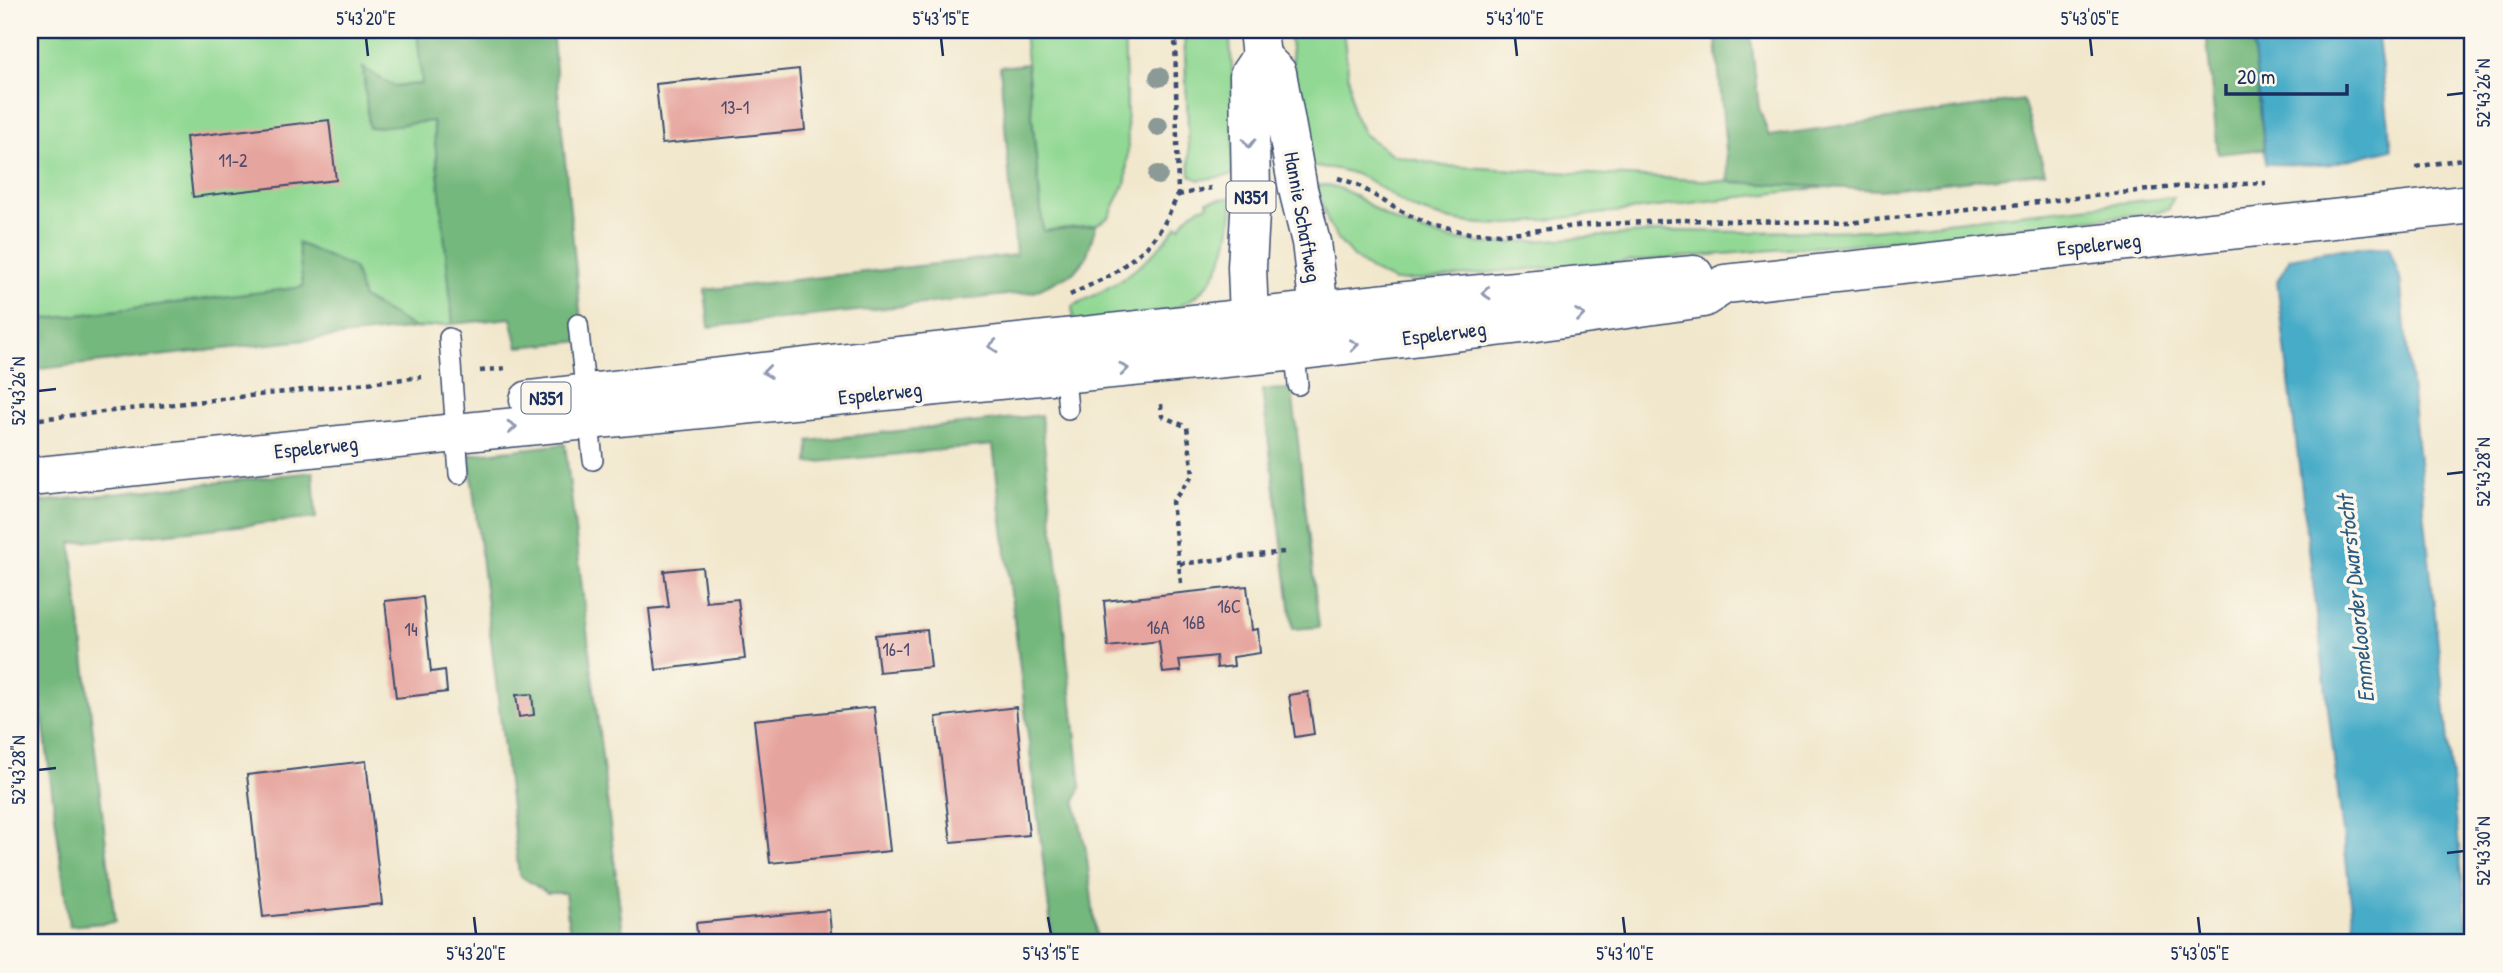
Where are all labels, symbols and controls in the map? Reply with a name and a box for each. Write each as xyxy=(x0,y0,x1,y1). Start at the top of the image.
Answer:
text: 5°43'20"E xyxy=(336,6,396,31)
text: 5°43'15"E xyxy=(912,6,970,31)
text: 5°43'10"E xyxy=(1486,6,1544,31)
text: 5°43'05"E xyxy=(2061,6,2119,31)
scale bar xyxy=(2226,52,2347,96)
text: 52°43'26"N xyxy=(2471,59,2496,127)
text: 20 m xyxy=(2237,62,2275,91)
house number: 13-1 xyxy=(721,95,749,120)
one-way arrow xyxy=(1241,138,1257,149)
house number: 11-2 xyxy=(219,148,248,173)
street label: Hannie Schaftweg xyxy=(1277,150,1329,284)
road number: N351 xyxy=(1226,182,1276,212)
street label: Espelerweg xyxy=(2056,225,2142,263)
one-way arrow xyxy=(1481,285,1492,300)
one-way arrow xyxy=(1574,308,1586,323)
street label: Espelerweg xyxy=(1400,313,1488,353)
one-way arrow xyxy=(1348,337,1360,352)
one-way arrow xyxy=(987,338,999,353)
text: 52°43'26"N xyxy=(6,357,31,425)
one-way arrow xyxy=(1119,362,1130,377)
one-way arrow xyxy=(761,364,773,379)
street label: Espelerweg xyxy=(837,374,923,412)
road number: N351 xyxy=(522,382,570,414)
one-way arrow xyxy=(506,420,518,435)
street label: Espelerweg xyxy=(273,428,359,466)
text: 52°43'28"N xyxy=(2471,437,2496,507)
water label: Emmeloorder Dwarstocht xyxy=(2328,491,2381,704)
house number: 16C xyxy=(1217,594,1241,619)
house number: 16B xyxy=(1183,610,1205,635)
house number: 16A xyxy=(1147,615,1169,640)
house number: 14 xyxy=(404,617,418,642)
house number: 16-1 xyxy=(882,637,910,662)
text: 52°43'28"N xyxy=(6,735,31,805)
text: 52°43'30"N xyxy=(2471,816,2496,886)
text: 5°43'20"E xyxy=(446,941,506,966)
text: 5°43'15"E xyxy=(1022,941,1080,966)
text: 5°43'10"E xyxy=(1596,941,1654,966)
text: 5°43'05"E xyxy=(2171,941,2229,966)

